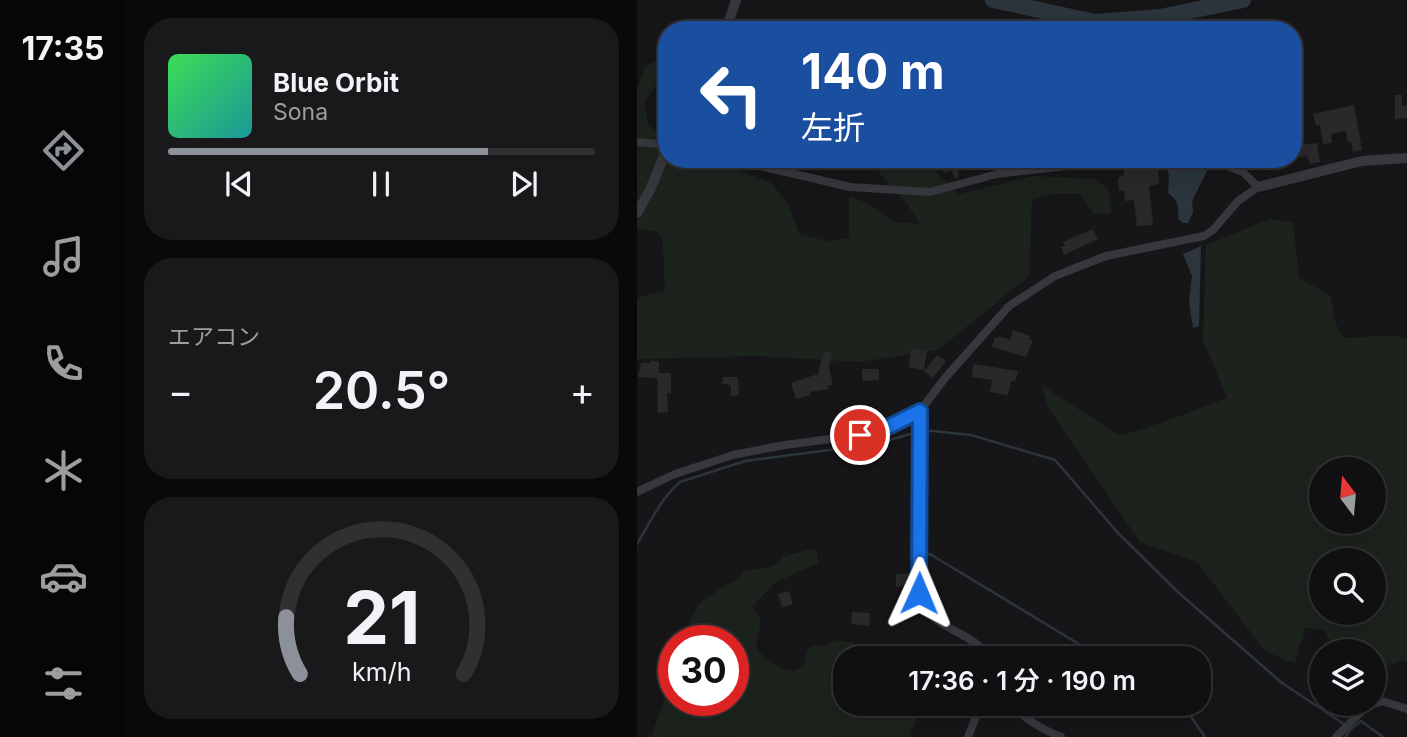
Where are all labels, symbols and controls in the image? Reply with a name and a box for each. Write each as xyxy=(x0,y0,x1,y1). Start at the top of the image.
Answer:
text: 17:35 xyxy=(21,29,105,68)
text: 140 m xyxy=(801,42,945,101)
icon: left xyxy=(686,49,777,140)
text: Blue Orbit xyxy=(273,67,399,98)
text: Sona xyxy=(273,98,328,126)
text: 左折 xyxy=(801,108,865,147)
icon: directions xyxy=(39,126,88,175)
icon: previous xyxy=(220,165,258,203)
icon: pause xyxy=(362,165,400,203)
icon: next xyxy=(505,165,543,203)
icon: music xyxy=(39,232,88,281)
text: エアコン xyxy=(168,323,260,351)
icon: phone xyxy=(39,339,88,388)
text: 20.5° xyxy=(313,359,450,422)
text: − xyxy=(168,368,193,414)
text: + xyxy=(570,368,595,414)
pin xyxy=(830,405,890,465)
icon: arrive xyxy=(841,416,879,454)
icon: climate xyxy=(39,446,88,495)
north arrow xyxy=(1309,457,1386,534)
map controls xyxy=(1309,457,1386,716)
button: search xyxy=(1309,548,1386,625)
icon: car xyxy=(39,552,88,601)
position arrow xyxy=(882,556,956,630)
text: 21 xyxy=(343,574,420,663)
speed limit sign: 30 xyxy=(658,625,749,716)
button: layers xyxy=(1309,639,1386,716)
text: km/h xyxy=(352,657,411,687)
icon: filters xyxy=(39,659,88,708)
text: 17:36 · 1 分 · 190 m xyxy=(908,665,1136,696)

